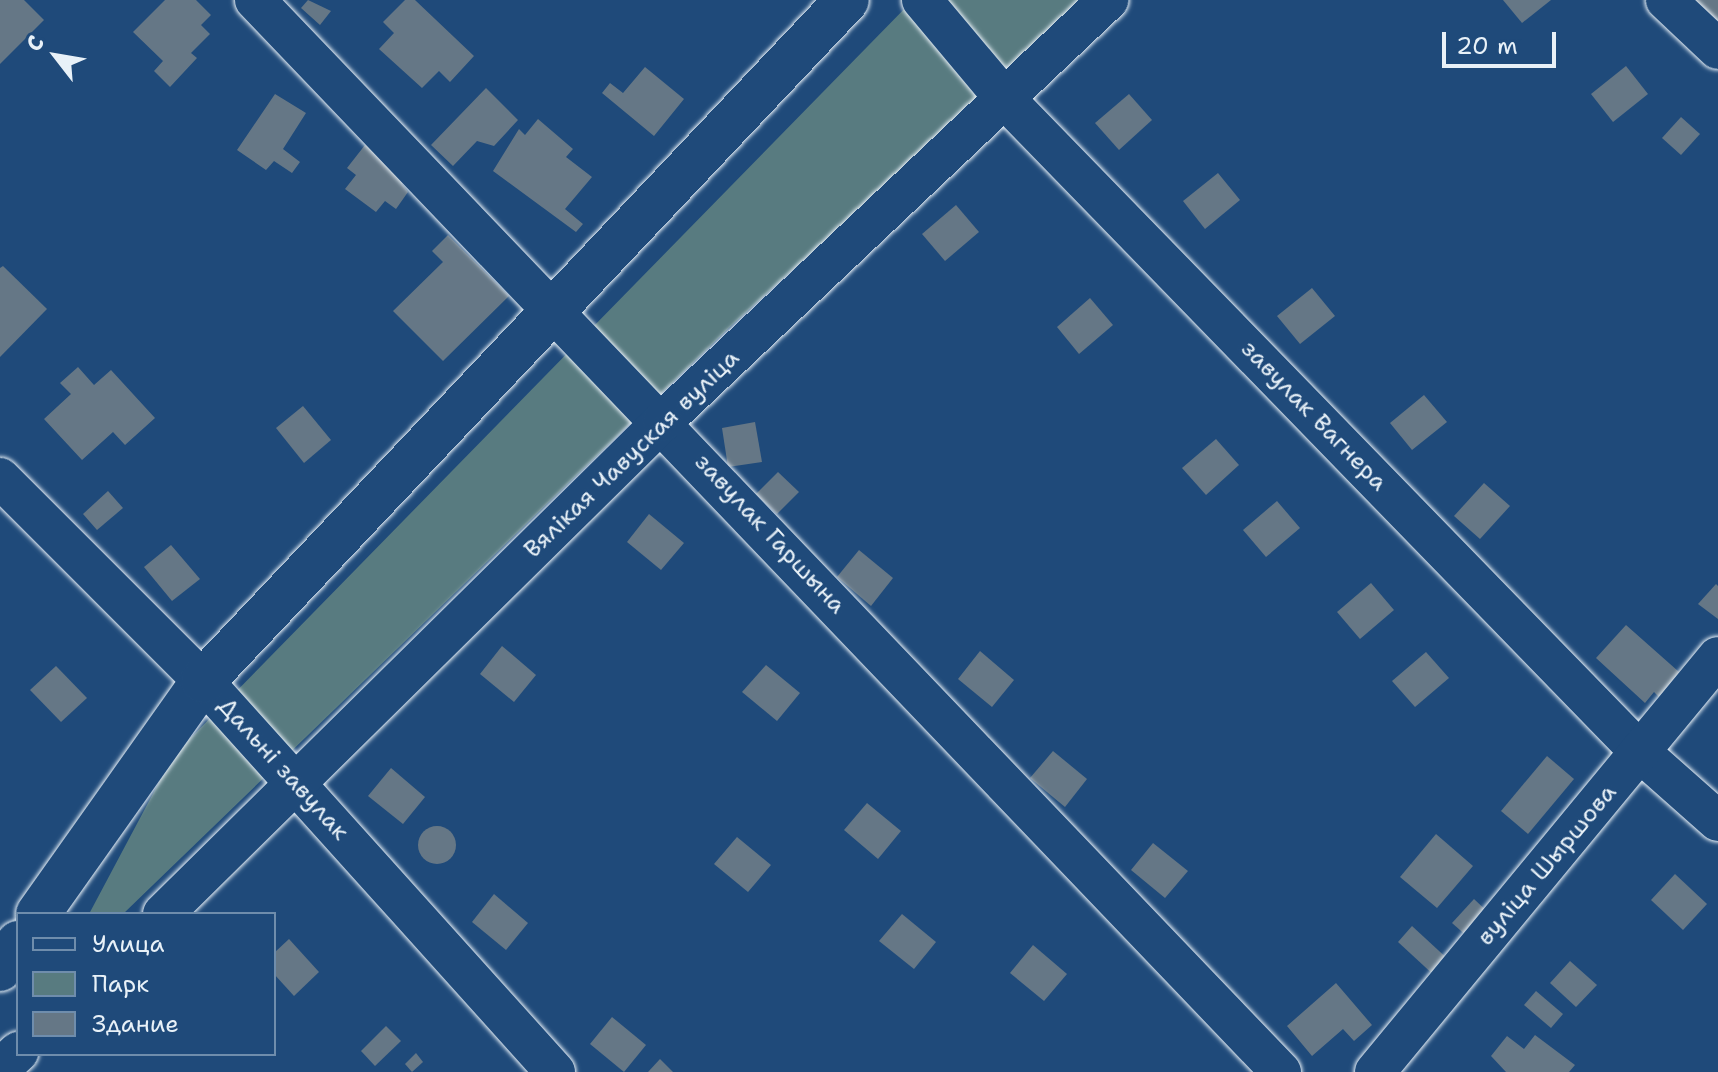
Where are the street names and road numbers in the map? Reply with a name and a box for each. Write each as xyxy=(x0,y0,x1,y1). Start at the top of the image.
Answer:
street label: завулак Вагнера xyxy=(1235,335,1393,497)
street label: Вялікая Чавуская вуліца xyxy=(519,344,745,564)
street label: завулак Гаршына xyxy=(689,448,851,620)
street label: Дальні завулак xyxy=(211,692,355,846)
street label: вуліца Шыршова xyxy=(1471,779,1623,951)

